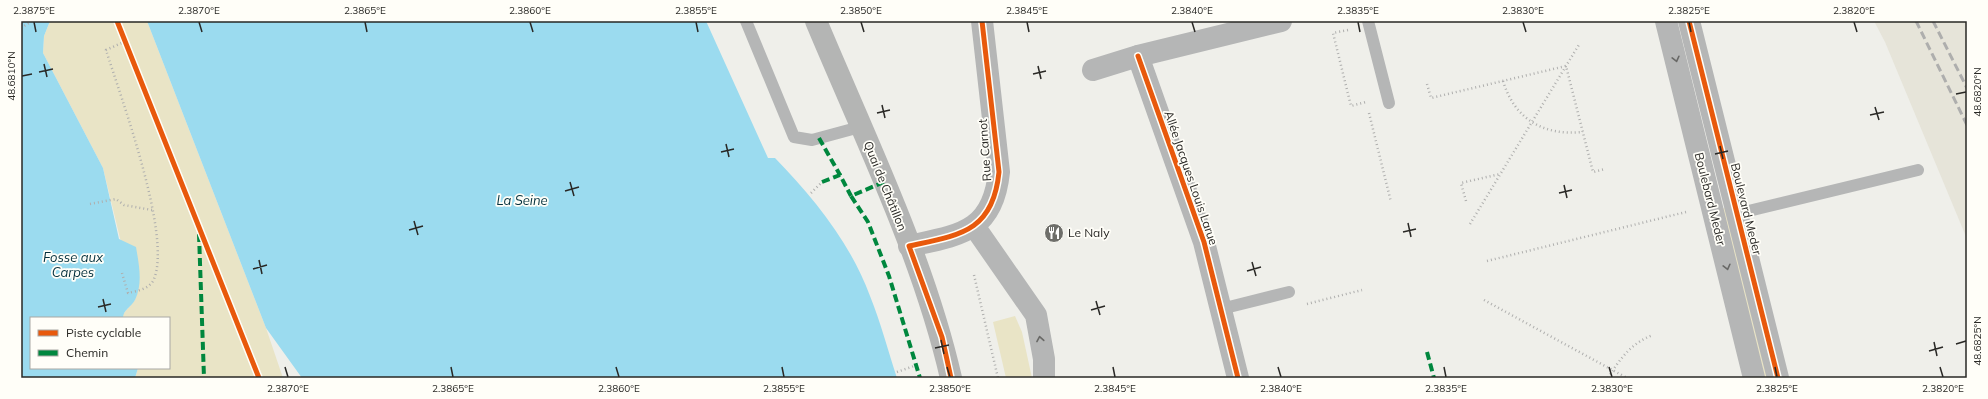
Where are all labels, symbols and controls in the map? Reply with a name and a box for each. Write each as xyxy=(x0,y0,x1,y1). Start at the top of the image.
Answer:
text: 2.3875°E xyxy=(13,4,55,17)
text: 2.3870°E xyxy=(178,4,220,17)
text: 2.3865°E xyxy=(344,4,386,17)
text: 2.3860°E xyxy=(509,4,551,17)
text: 2.3855°E xyxy=(675,4,717,17)
text: 2.3850°E xyxy=(840,4,882,17)
text: 2.3845°E xyxy=(1006,4,1048,17)
text: 2.3840°E xyxy=(1171,4,1213,17)
text: 2.3835°E xyxy=(1337,4,1379,17)
text: 2.3830°E xyxy=(1502,4,1544,17)
text: 2.3825°E xyxy=(1668,4,1710,17)
text: 2.3820°E xyxy=(1833,4,1875,17)
text: 48.6810°N xyxy=(5,51,18,101)
one-way arrow xyxy=(1671,56,1679,62)
text: 48.6820°N xyxy=(1971,67,1984,117)
street label: Allée Jacques Louis Larue xyxy=(1161,109,1222,247)
street label: Rue Carnot xyxy=(975,118,994,182)
street label: Quai de Châtillon xyxy=(861,139,910,233)
street label: Boulebard Meder xyxy=(1692,151,1729,248)
street label: Boulevard Meder xyxy=(1728,161,1765,257)
water label: La Seine xyxy=(496,192,548,208)
restaurant icon: Le Naly xyxy=(1043,222,1065,244)
place label: Le Naly xyxy=(1068,225,1110,240)
water label: Fosse aux Carpes xyxy=(43,249,104,280)
one-way arrow xyxy=(1722,264,1730,270)
text: 48.6825°N xyxy=(1971,316,1984,366)
legend xyxy=(30,317,170,369)
text: Piste cyclable xyxy=(66,325,141,340)
one-way arrow xyxy=(1037,336,1045,342)
text: Chemin xyxy=(66,345,108,360)
text: 2.3870°E xyxy=(267,382,309,395)
text: 2.3865°E xyxy=(432,382,474,395)
text: 2.3860°E xyxy=(598,382,640,395)
text: 2.3855°E xyxy=(763,382,805,395)
text: 2.3850°E xyxy=(929,382,971,395)
text: 2.3845°E xyxy=(1094,382,1136,395)
text: 2.3840°E xyxy=(1260,382,1302,395)
text: 2.3835°E xyxy=(1425,382,1467,395)
text: 2.3830°E xyxy=(1591,382,1633,395)
text: 2.3825°E xyxy=(1756,382,1798,395)
text: 2.3820°E xyxy=(1922,382,1964,395)

